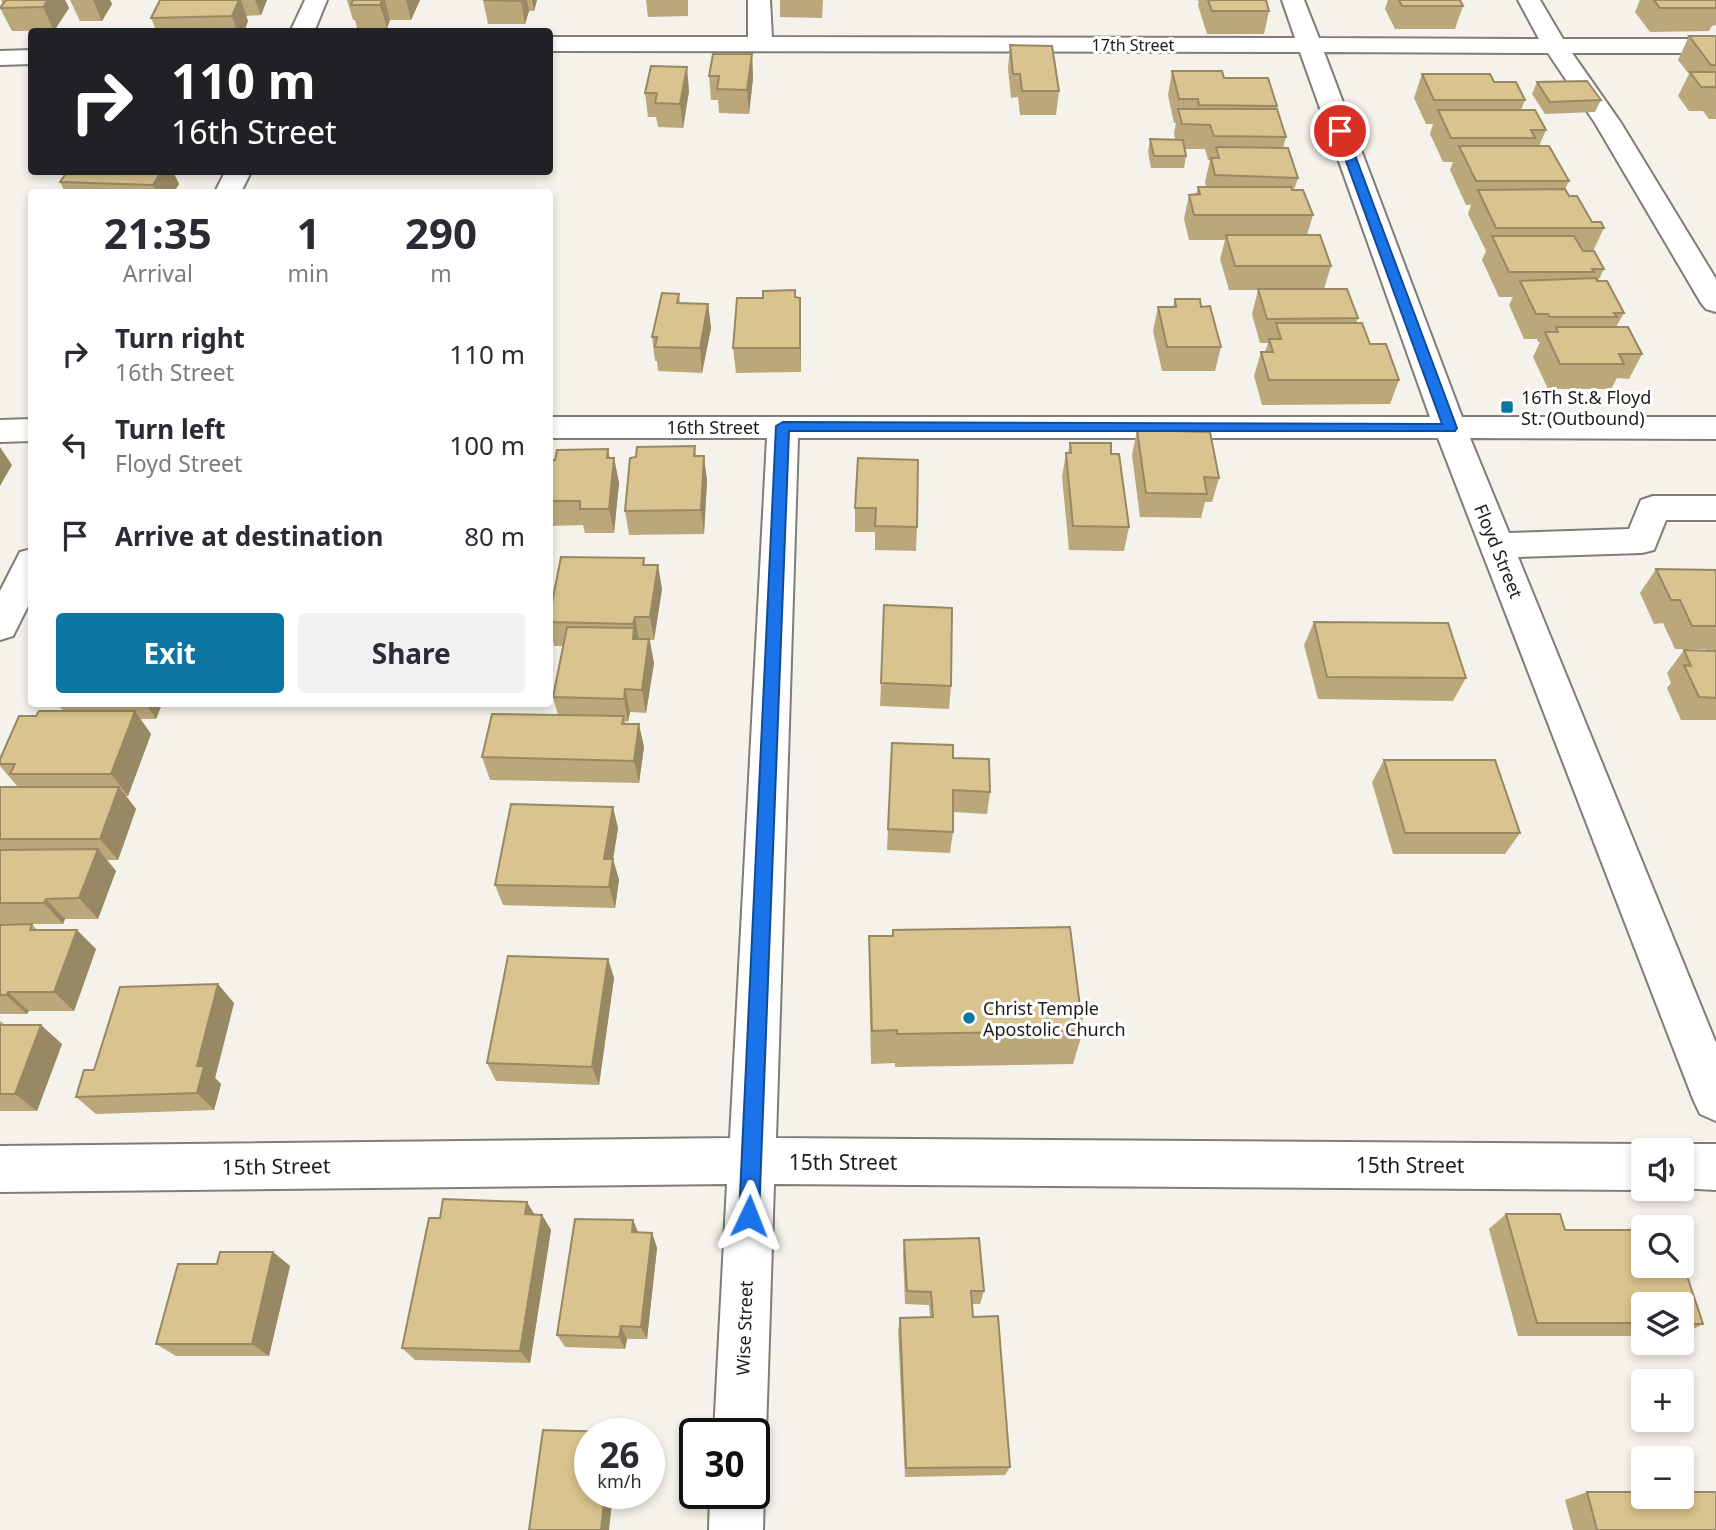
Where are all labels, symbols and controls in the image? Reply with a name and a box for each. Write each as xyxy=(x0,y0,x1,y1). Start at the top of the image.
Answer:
street label: 17th Street xyxy=(1092,34,1175,56)
text: 110 m xyxy=(171,47,316,113)
icon: right xyxy=(56,56,147,147)
pin xyxy=(1310,101,1370,161)
text: 16th Street xyxy=(171,110,337,153)
icon: arrive xyxy=(1321,112,1359,150)
text: 21:35 xyxy=(104,204,212,261)
text: 1 xyxy=(296,204,320,261)
text: 290 xyxy=(405,204,477,261)
text: Arrival xyxy=(123,257,193,289)
text: min xyxy=(288,257,329,289)
text: m xyxy=(430,257,452,289)
text: Turn right xyxy=(115,320,245,356)
icon: right xyxy=(56,335,94,373)
text: 110 m xyxy=(449,336,525,372)
text: 16th Street xyxy=(115,356,234,388)
place label: 16Th St.& Floyd St. (Outbound) xyxy=(1521,385,1651,430)
marker: 16Th St.& Floyd St. (Outbound) xyxy=(1499,399,1515,415)
text: Turn left xyxy=(115,411,226,447)
street label: 16th Street xyxy=(666,415,760,439)
icon: left xyxy=(56,426,94,464)
text: 100 m xyxy=(449,427,525,463)
text: Floyd Street xyxy=(115,447,242,479)
street label: Floyd Street xyxy=(1469,500,1529,602)
icon: arrive xyxy=(56,517,94,555)
text: Arrive at destination xyxy=(115,518,384,554)
text: 80 m xyxy=(464,518,525,554)
button: Exit xyxy=(56,613,284,693)
button: Share xyxy=(298,613,525,693)
place label: Christ Temple Apostolic Church xyxy=(983,996,1126,1041)
marker: Christ Temple Apostolic Church xyxy=(961,1010,977,1026)
map controls xyxy=(1631,1138,1694,1509)
button: sound xyxy=(1631,1138,1694,1201)
street label: 15th Street xyxy=(789,1148,898,1176)
street label: 15th Street xyxy=(221,1151,331,1181)
street label: 15th Street xyxy=(1356,1151,1465,1179)
position arrow xyxy=(712,1179,786,1253)
button: search xyxy=(1631,1215,1694,1278)
street label: Wise Street xyxy=(730,1280,758,1376)
button: layers xyxy=(1631,1292,1694,1355)
button: + xyxy=(1631,1369,1694,1432)
speed limit sign: 30 xyxy=(679,1418,770,1509)
text: 26 xyxy=(599,1431,640,1478)
button: − xyxy=(1631,1446,1694,1509)
text: km/h xyxy=(597,1469,642,1493)

